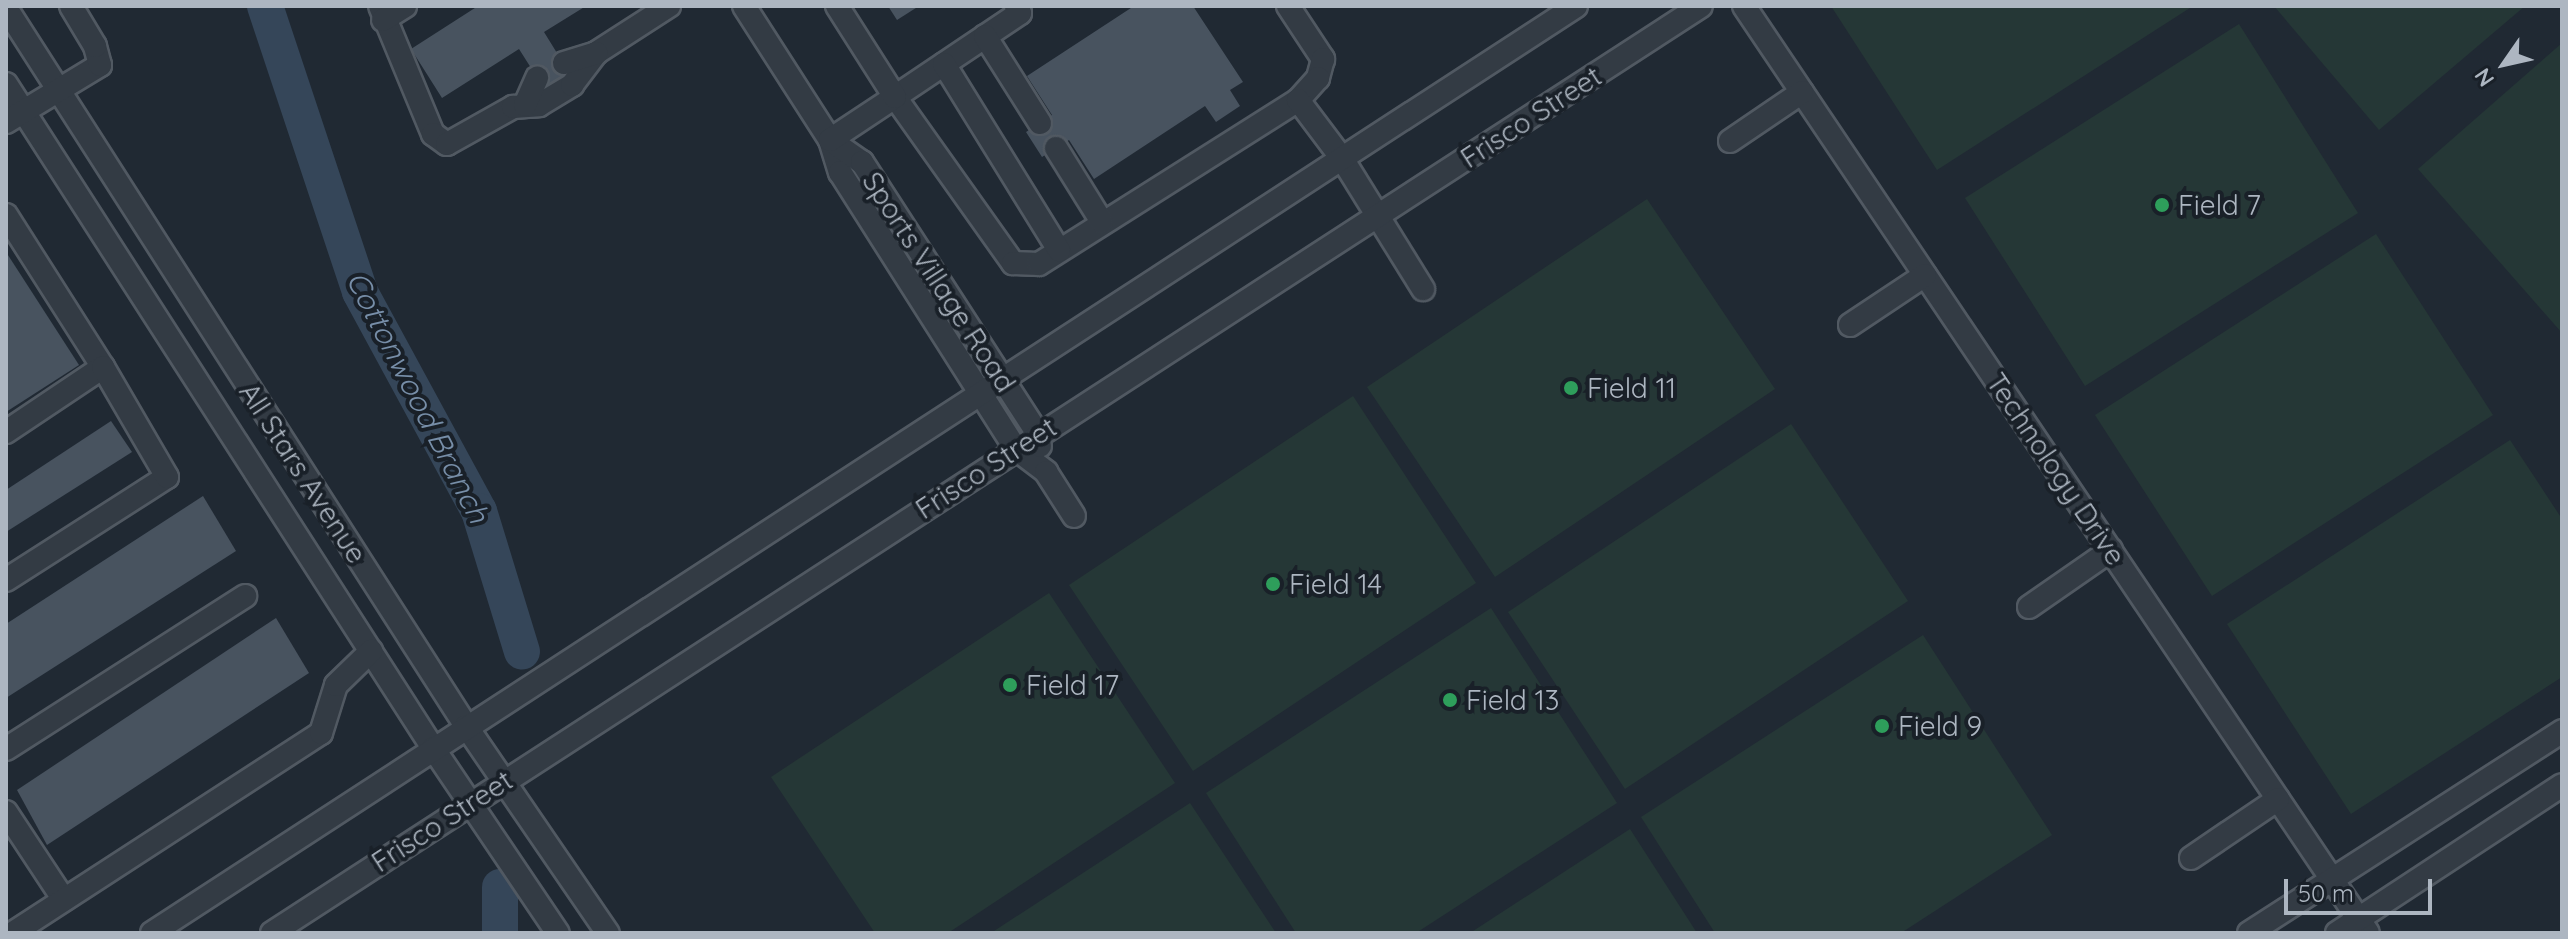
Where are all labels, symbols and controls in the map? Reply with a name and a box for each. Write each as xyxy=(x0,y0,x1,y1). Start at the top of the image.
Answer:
north arrow xyxy=(2464,24,2544,104)
street label: Frisco Street xyxy=(1454,59,1608,175)
text: N xyxy=(2468,63,2500,92)
street label: Sports Village Road xyxy=(855,166,1023,398)
place label: Field 7 xyxy=(2178,188,2261,222)
marker: Field 7 xyxy=(2153,196,2171,214)
water label: Cottonwood Branch xyxy=(339,265,497,529)
street label: Technology Drive xyxy=(1979,367,2133,571)
place label: Field 11 xyxy=(1587,371,1676,405)
street label: All Stars Avenue xyxy=(232,377,374,569)
marker: Field 11 xyxy=(1562,379,1580,397)
street label: Frisco Street xyxy=(909,410,1063,526)
place label: Field 14 xyxy=(1289,567,1382,601)
marker: Field 14 xyxy=(1264,575,1282,593)
place label: Field 17 xyxy=(1026,668,1119,702)
marker: Field 17 xyxy=(1001,676,1019,694)
place label: Field 13 xyxy=(1466,683,1559,717)
marker: Field 13 xyxy=(1441,691,1459,709)
place label: Field 9 xyxy=(1898,709,1982,743)
marker: Field 9 xyxy=(1873,717,1891,735)
street label: Frisco Street xyxy=(365,763,519,879)
scale bar xyxy=(2288,863,2436,913)
text: 50 m xyxy=(2298,878,2354,908)

